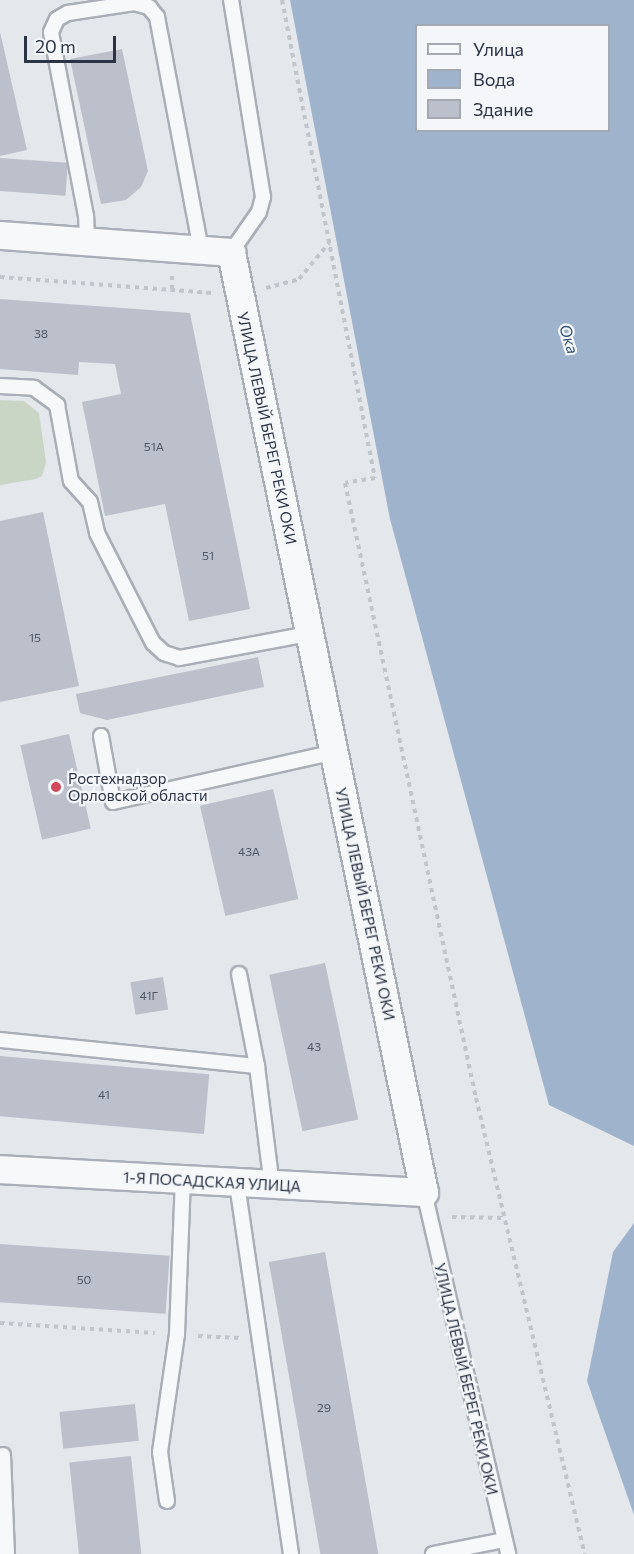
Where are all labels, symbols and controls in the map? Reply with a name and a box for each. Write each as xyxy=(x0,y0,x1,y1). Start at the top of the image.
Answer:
scale bar xyxy=(27,24,118,62)
legend xyxy=(415,24,610,132)
text: 20 m xyxy=(35,35,76,57)
text: Улица xyxy=(473,38,524,60)
text: Вода xyxy=(473,68,515,90)
text: Здание xyxy=(473,98,533,120)
street label: УЛИЦА ЛЕВЫЙ БЕРЕГ РЕКИ ОКИ xyxy=(233,310,301,546)
water label: Ока xyxy=(555,322,583,356)
house number: 38 xyxy=(34,327,48,341)
house number: 51А xyxy=(144,440,164,454)
house number: 51 xyxy=(202,549,214,563)
house number: 15 xyxy=(29,631,41,645)
place label: Ростехнадзор Орловской области xyxy=(68,769,208,804)
marker: Ростехнадзор Орловской области xyxy=(49,780,63,794)
street label: УЛИЦА ЛЕВЫЙ БЕРЕГ РЕКИ ОКИ xyxy=(331,786,399,1022)
house number: 43А xyxy=(238,845,260,859)
house number: 41Г xyxy=(140,989,158,1003)
house number: 43 xyxy=(307,1040,321,1054)
house number: 41 xyxy=(98,1088,110,1102)
street label: 1-Я ПОСАДСКАЯ УЛИЦА xyxy=(123,1168,301,1196)
street label: УЛИЦА ЛЕВЫЙ БЕРЕГ РЕКИ ОКИ xyxy=(431,1261,501,1497)
house number: 50 xyxy=(77,1273,91,1287)
house number: 29 xyxy=(317,1401,331,1415)

